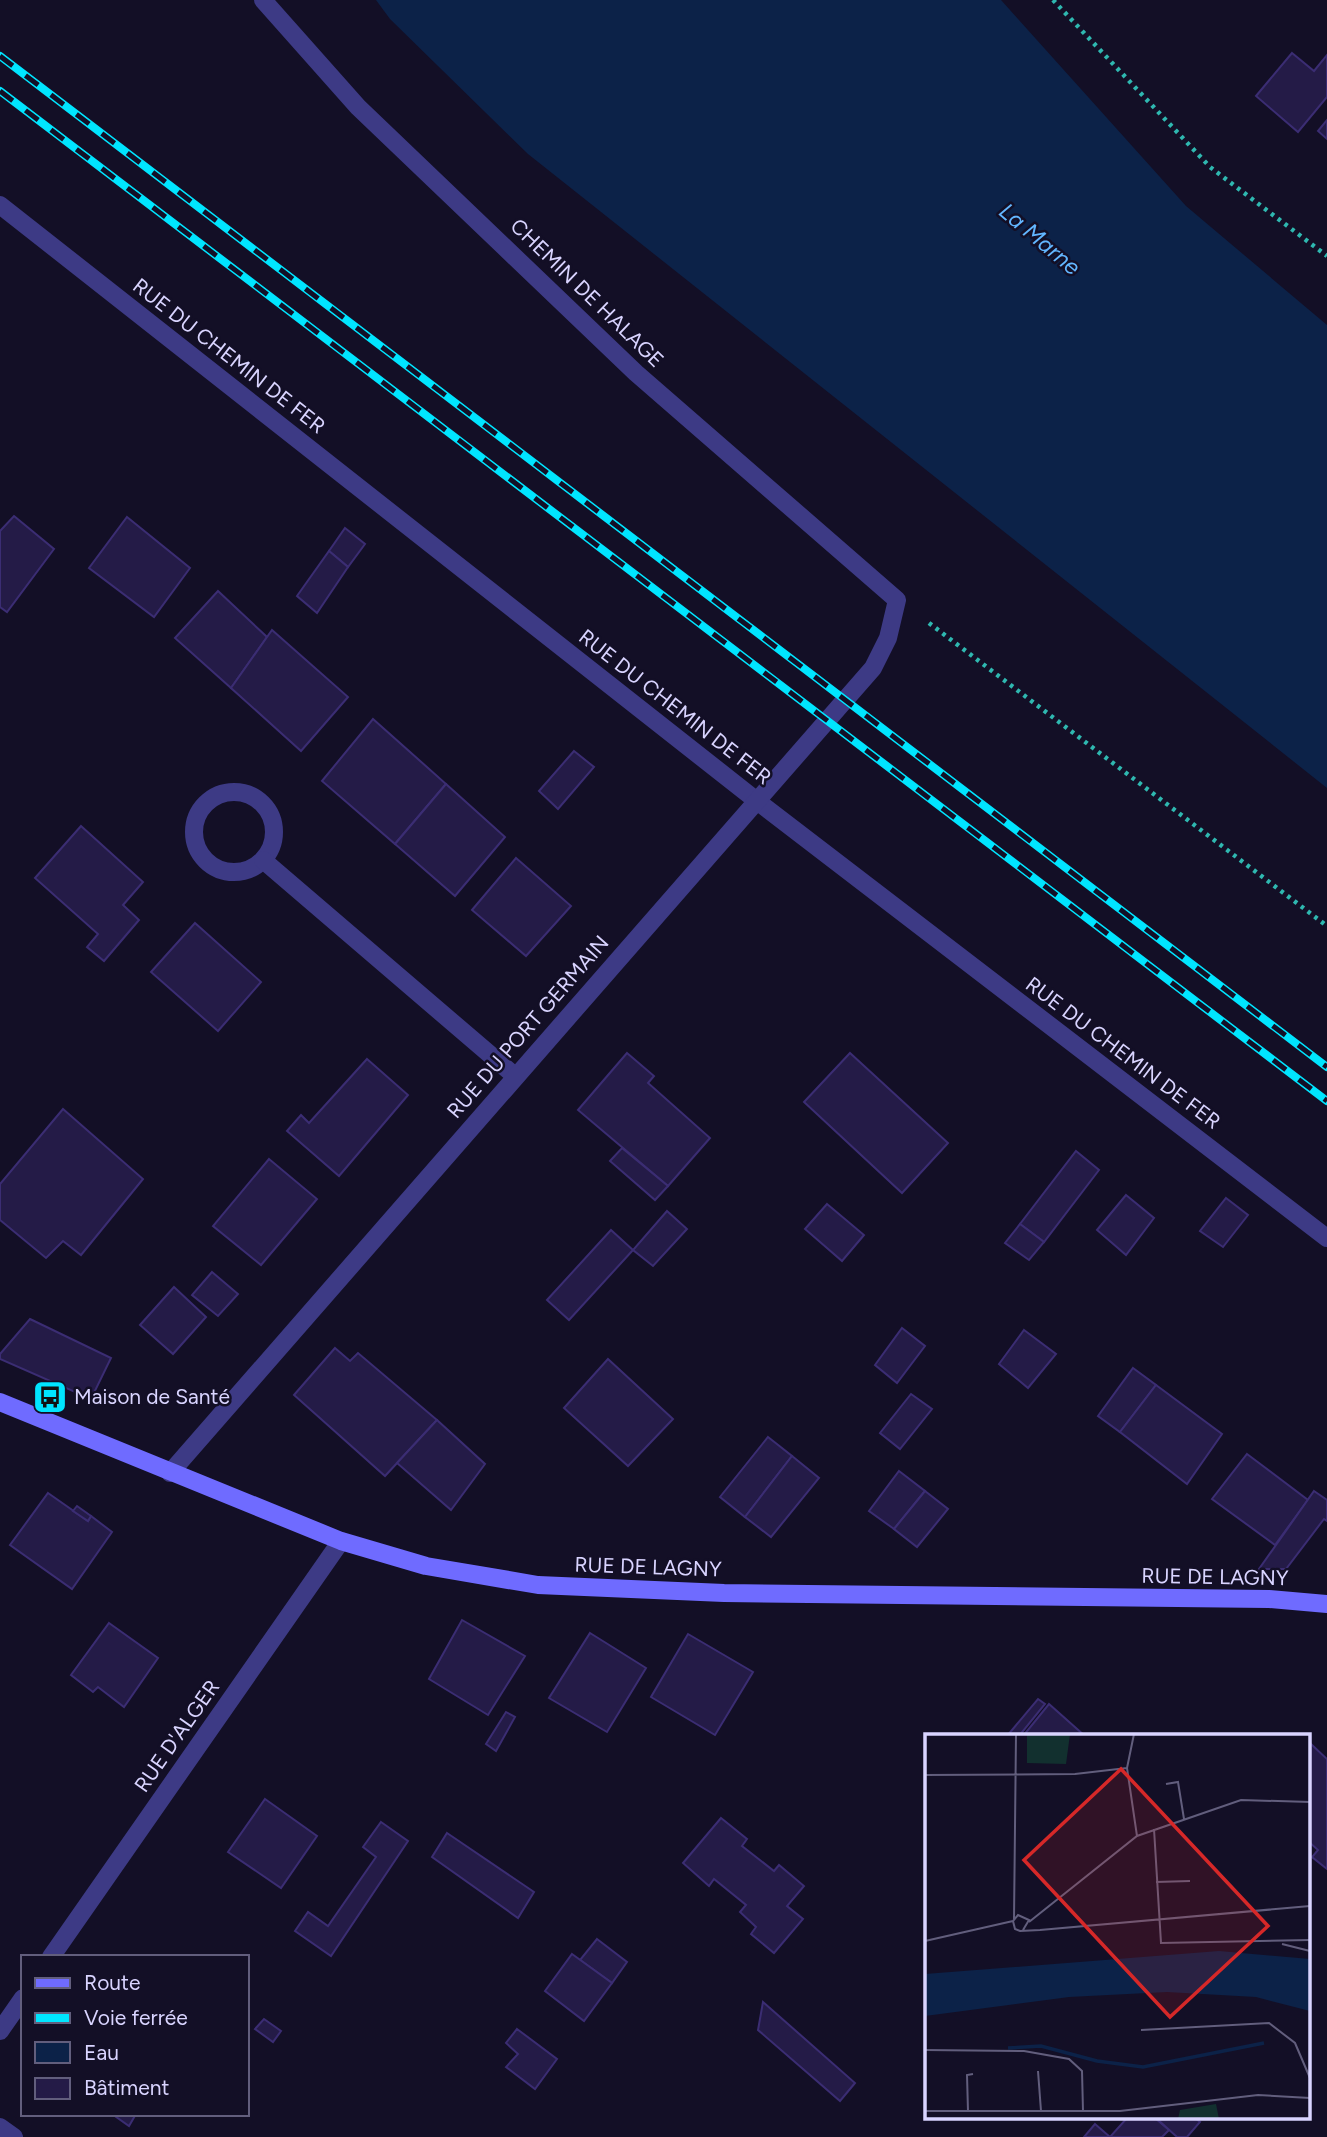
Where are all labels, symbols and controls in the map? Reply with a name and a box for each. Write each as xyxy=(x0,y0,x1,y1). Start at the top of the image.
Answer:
water label: La Marne xyxy=(994,197,1087,281)
street label: CHEMIN DE HALAGE xyxy=(506,213,669,372)
street label: RUE DU CHEMIN DE FER xyxy=(128,273,331,439)
street label: RUE DU CHEMIN DE FER xyxy=(574,624,777,790)
street label: RUE DU PORT GERMAIN xyxy=(441,930,614,1123)
street label: RUE DU CHEMIN DE FER xyxy=(1021,971,1226,1134)
bus stop icon: Maison de Santé xyxy=(31,1378,69,1416)
place label: Maison de Santé xyxy=(74,1384,230,1409)
street label: RUE DE LAGNY xyxy=(574,1551,722,1582)
street label: RUE DE LAGNY xyxy=(1141,1563,1289,1590)
street label: RUE D'ALGER xyxy=(129,1675,224,1797)
inset map xyxy=(925,1734,1310,2120)
legend xyxy=(21,1955,248,2116)
text: Route xyxy=(84,1970,140,1995)
text: Voie ferrée xyxy=(84,2005,188,2030)
text: Eau xyxy=(84,2040,119,2065)
text: Bâtiment xyxy=(84,2075,169,2100)

